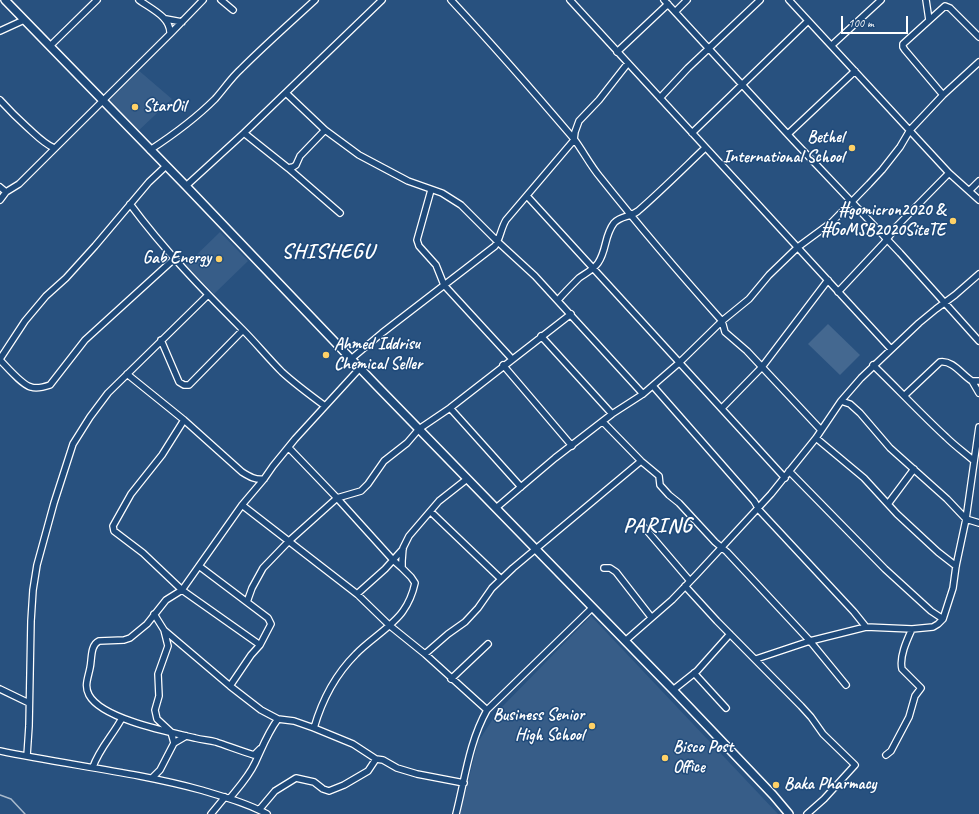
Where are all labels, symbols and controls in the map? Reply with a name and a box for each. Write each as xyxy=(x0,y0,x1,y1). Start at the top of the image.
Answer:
scale bar xyxy=(843,8,910,34)
text: 100 m xyxy=(848,15,874,31)
place label: StarOil xyxy=(143,97,186,117)
marker: StarOil xyxy=(130,102,140,112)
place label: Bethel International School xyxy=(723,128,844,168)
marker: Bethel International School xyxy=(847,143,857,153)
place label: #gomicron2020 & #GoMSB2020SiteTE xyxy=(821,201,945,241)
marker: #gomicron2020 & #GoMSB2020SiteTE xyxy=(948,216,958,226)
district label: SHISHEGU xyxy=(281,239,375,265)
place label: Gab Energy xyxy=(143,249,211,269)
marker: Gab Energy xyxy=(214,254,224,264)
place label: Ahmed Iddrisu Chemical Seller xyxy=(334,335,422,375)
marker: Ahmed Iddrisu Chemical Seller xyxy=(321,350,331,360)
district label: PARING xyxy=(624,513,692,539)
place label: Business Senior High School xyxy=(493,706,584,746)
marker: Business Senior High School xyxy=(587,721,597,731)
place label: Bisco Post Office xyxy=(673,738,733,778)
marker: Bisco Post Office xyxy=(660,753,670,763)
place label: Baka Pharmacy xyxy=(784,775,876,795)
marker: Baka Pharmacy xyxy=(771,780,781,790)

